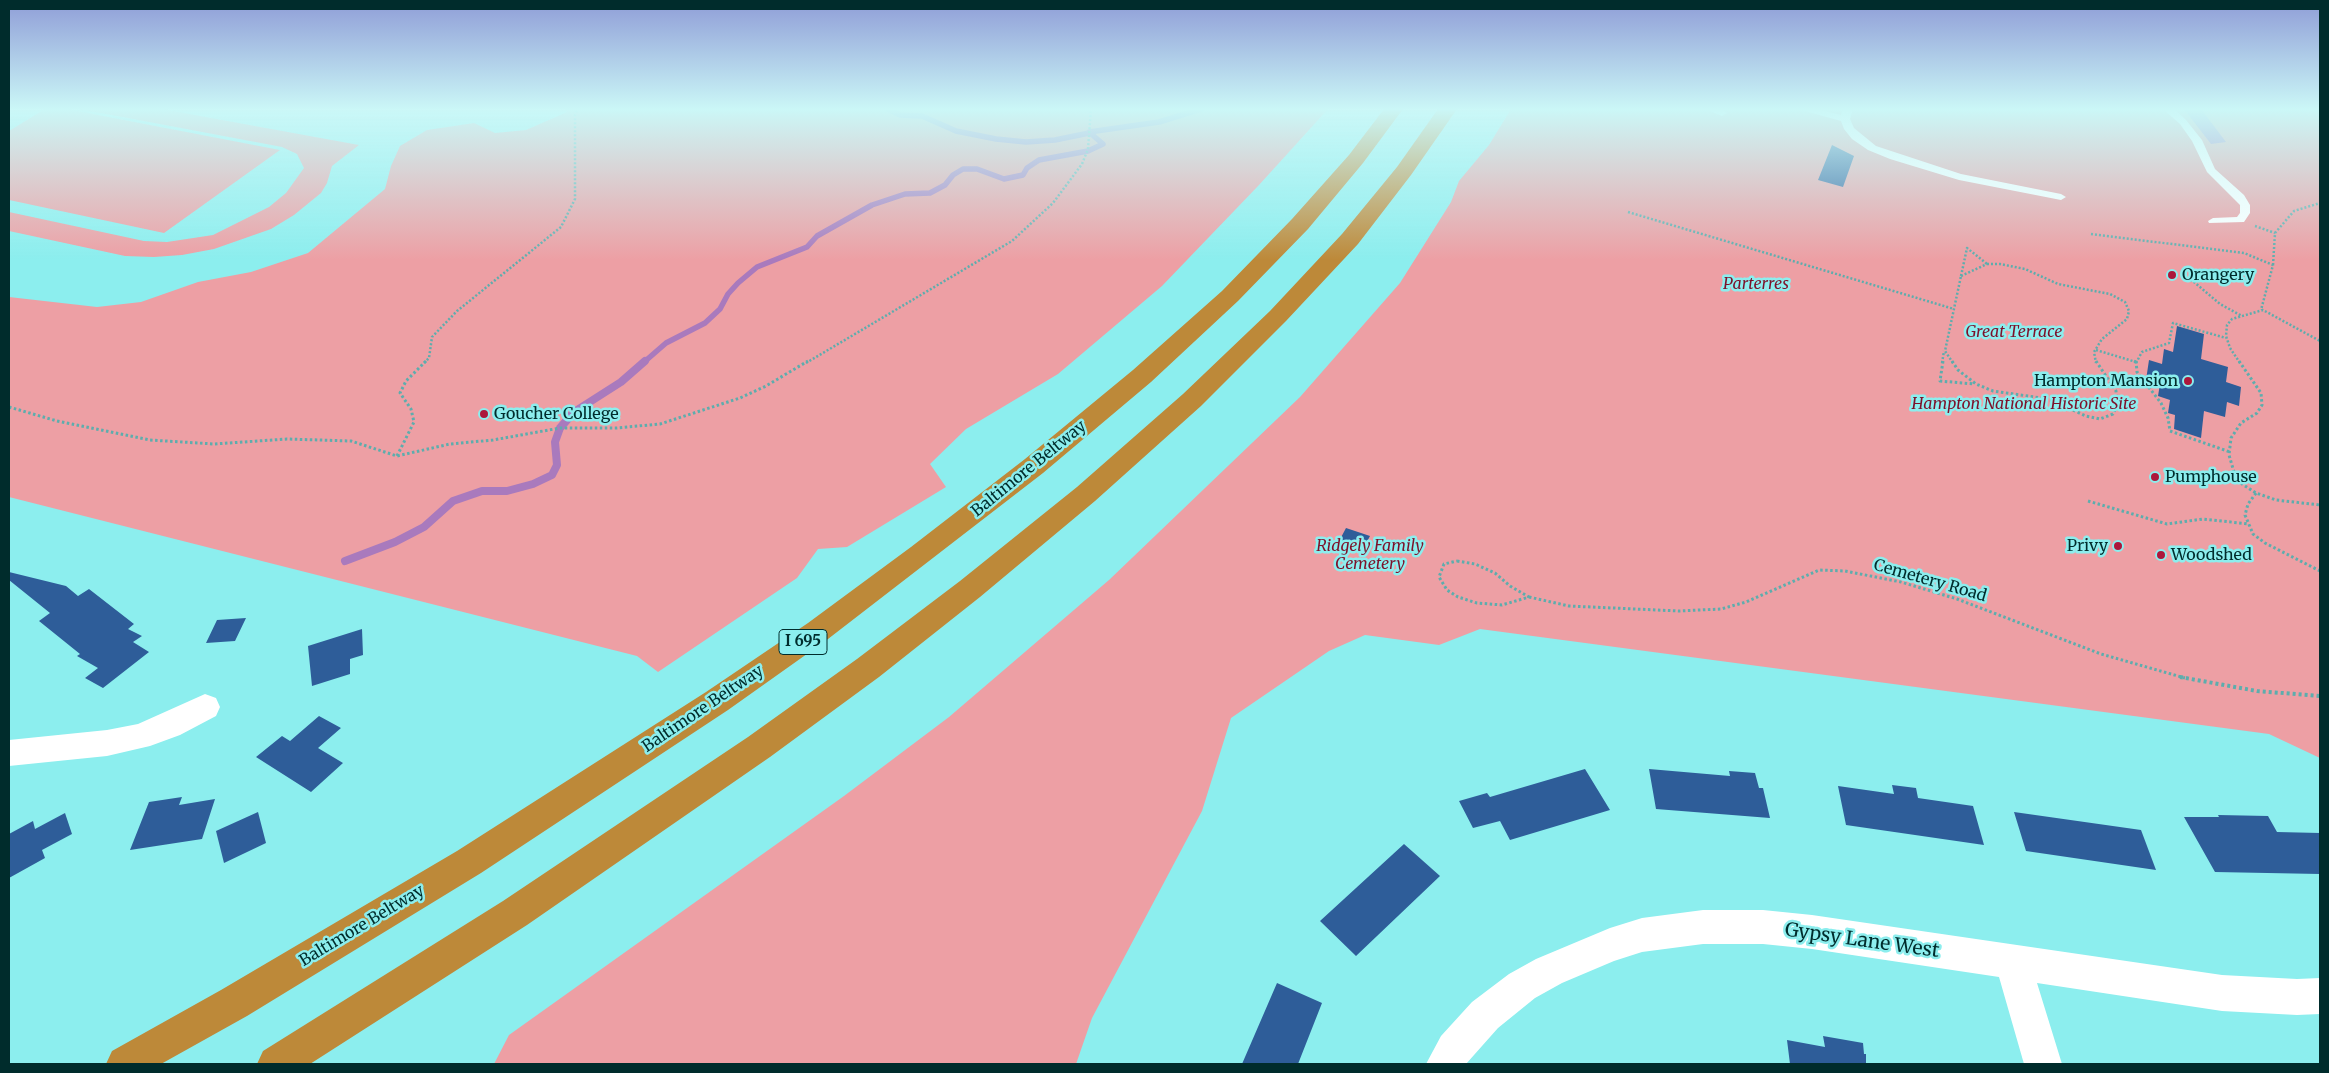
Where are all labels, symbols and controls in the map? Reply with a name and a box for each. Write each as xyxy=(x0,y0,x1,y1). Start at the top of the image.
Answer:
place label: Orangery xyxy=(2182,265,2254,285)
marker: Orangery xyxy=(2166,269,2178,281)
park label: Parterres xyxy=(1723,274,1789,294)
park label: Great Terrace xyxy=(1966,322,2062,342)
place label: Hampton Mansion xyxy=(2034,371,2178,391)
marker: Hampton Mansion xyxy=(2182,375,2194,387)
park label: Hampton National Historic Site xyxy=(1912,394,2136,414)
place label: Goucher College xyxy=(494,404,619,424)
marker: Goucher College xyxy=(478,408,490,420)
street label: Baltimore Beltway xyxy=(968,417,1090,521)
place label: Pumphouse xyxy=(2165,467,2257,487)
marker: Pumphouse xyxy=(2149,471,2161,483)
park label: Ridgely Family Cemetery xyxy=(1316,536,1424,574)
place label: Privy xyxy=(2067,536,2108,556)
marker: Privy xyxy=(2112,540,2124,552)
place label: Woodshed xyxy=(2171,545,2252,565)
marker: Woodshed xyxy=(2155,549,2167,561)
street label: Cemetery Road xyxy=(1871,556,1989,606)
road number: I 695 xyxy=(779,630,827,654)
street label: Baltimore Beltway xyxy=(639,661,767,757)
street label: Baltimore Beltway xyxy=(296,881,428,971)
street label: Gypsy Lane West xyxy=(1783,919,1941,963)

